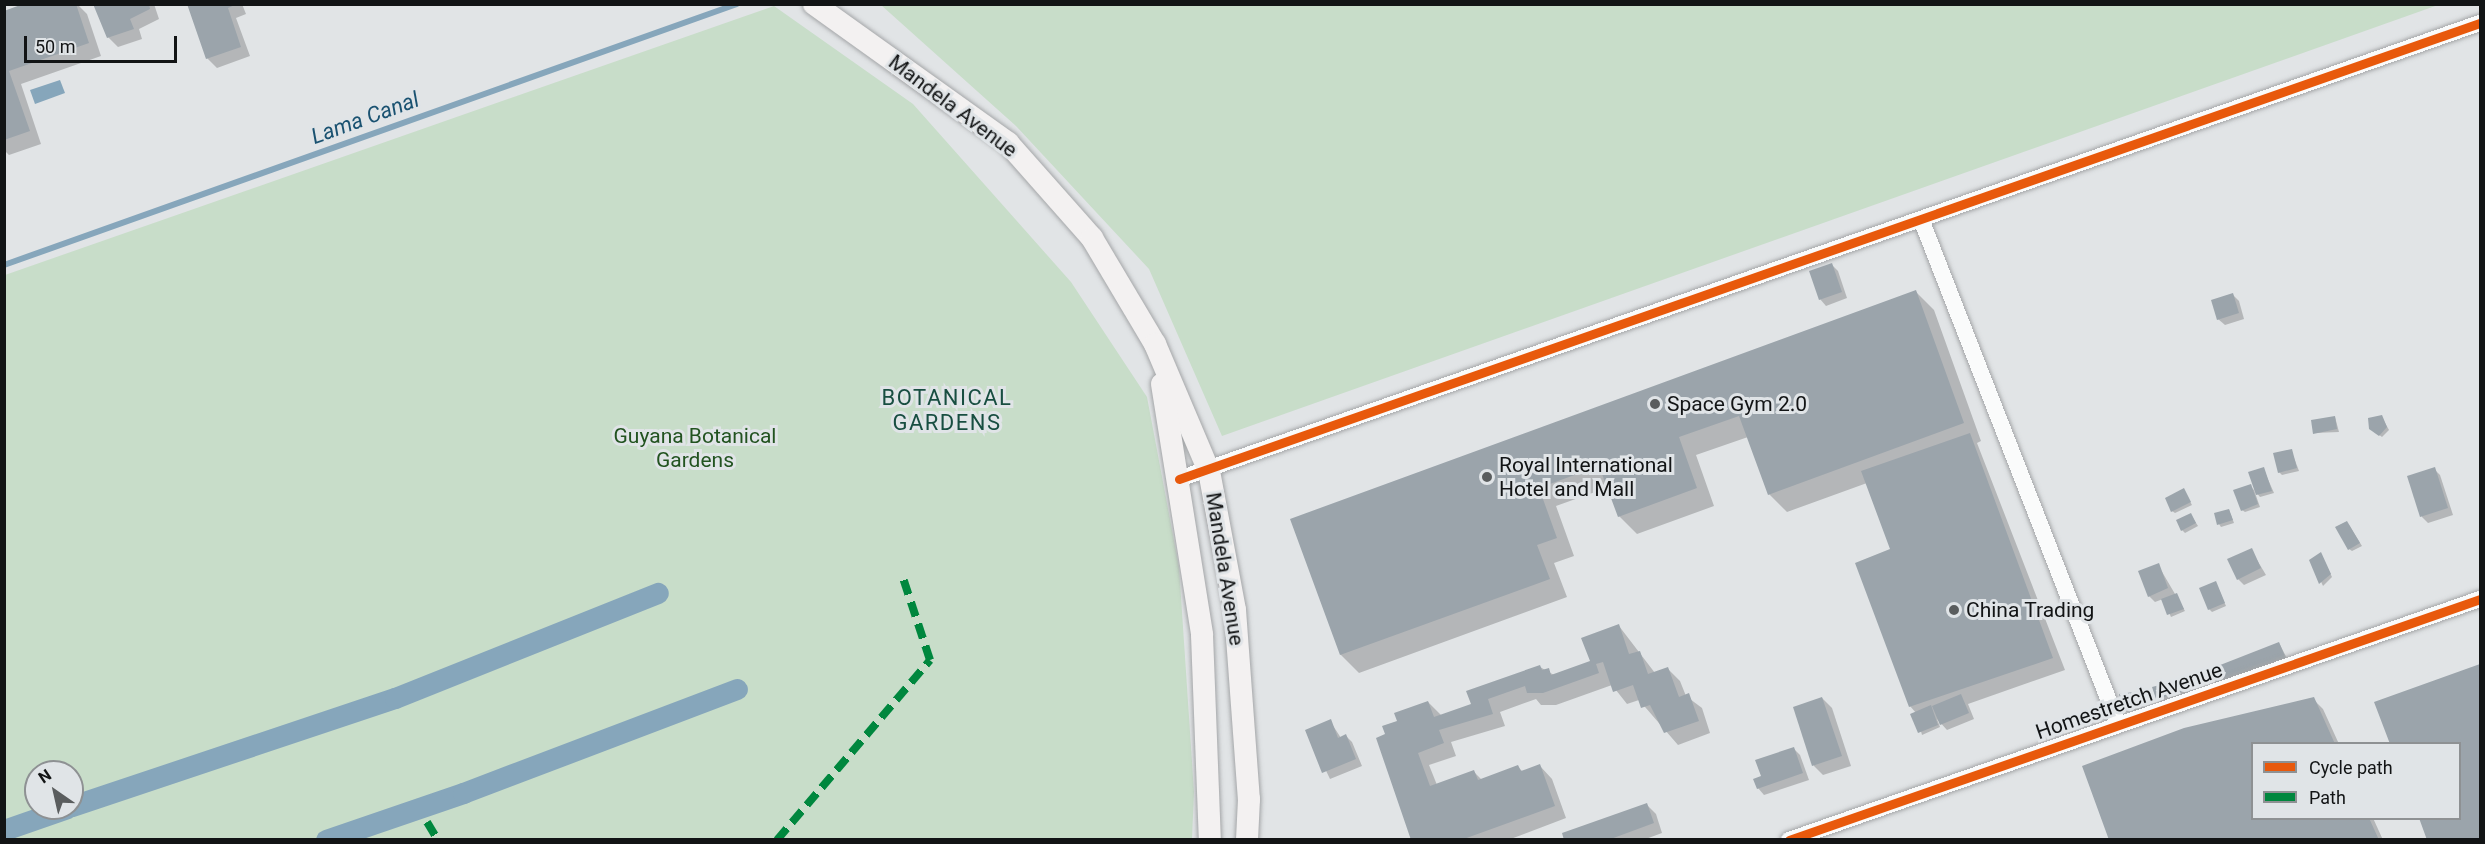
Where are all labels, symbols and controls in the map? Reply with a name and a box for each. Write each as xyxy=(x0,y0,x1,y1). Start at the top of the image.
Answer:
scale bar xyxy=(27,24,180,62)
text: 50 m xyxy=(35,36,75,57)
street label: Mandela Avenue xyxy=(884,49,1022,163)
water label: Lama Canal xyxy=(307,86,423,150)
district label: BOTANICAL GARDENS xyxy=(882,384,1012,436)
place label: Space Gym 2.0 xyxy=(1667,391,1807,417)
marker: Space Gym 2.0 xyxy=(1648,397,1662,411)
park label: Guyana Botanical Gardens xyxy=(614,423,776,473)
place label: Royal International Hotel and Mall xyxy=(1499,452,1673,502)
marker: Royal International Hotel and Mall xyxy=(1480,470,1494,484)
street label: Mandela Avenue xyxy=(1200,491,1250,647)
place label: China Trading xyxy=(1966,597,2095,623)
marker: China Trading xyxy=(1947,603,1961,617)
street label: Homestretch Avenue xyxy=(2032,657,2226,745)
legend xyxy=(2251,742,2461,820)
text: Cycle path xyxy=(2309,757,2393,778)
north arrow xyxy=(24,760,84,820)
text: N xyxy=(35,765,55,787)
text: Path xyxy=(2309,787,2346,808)

